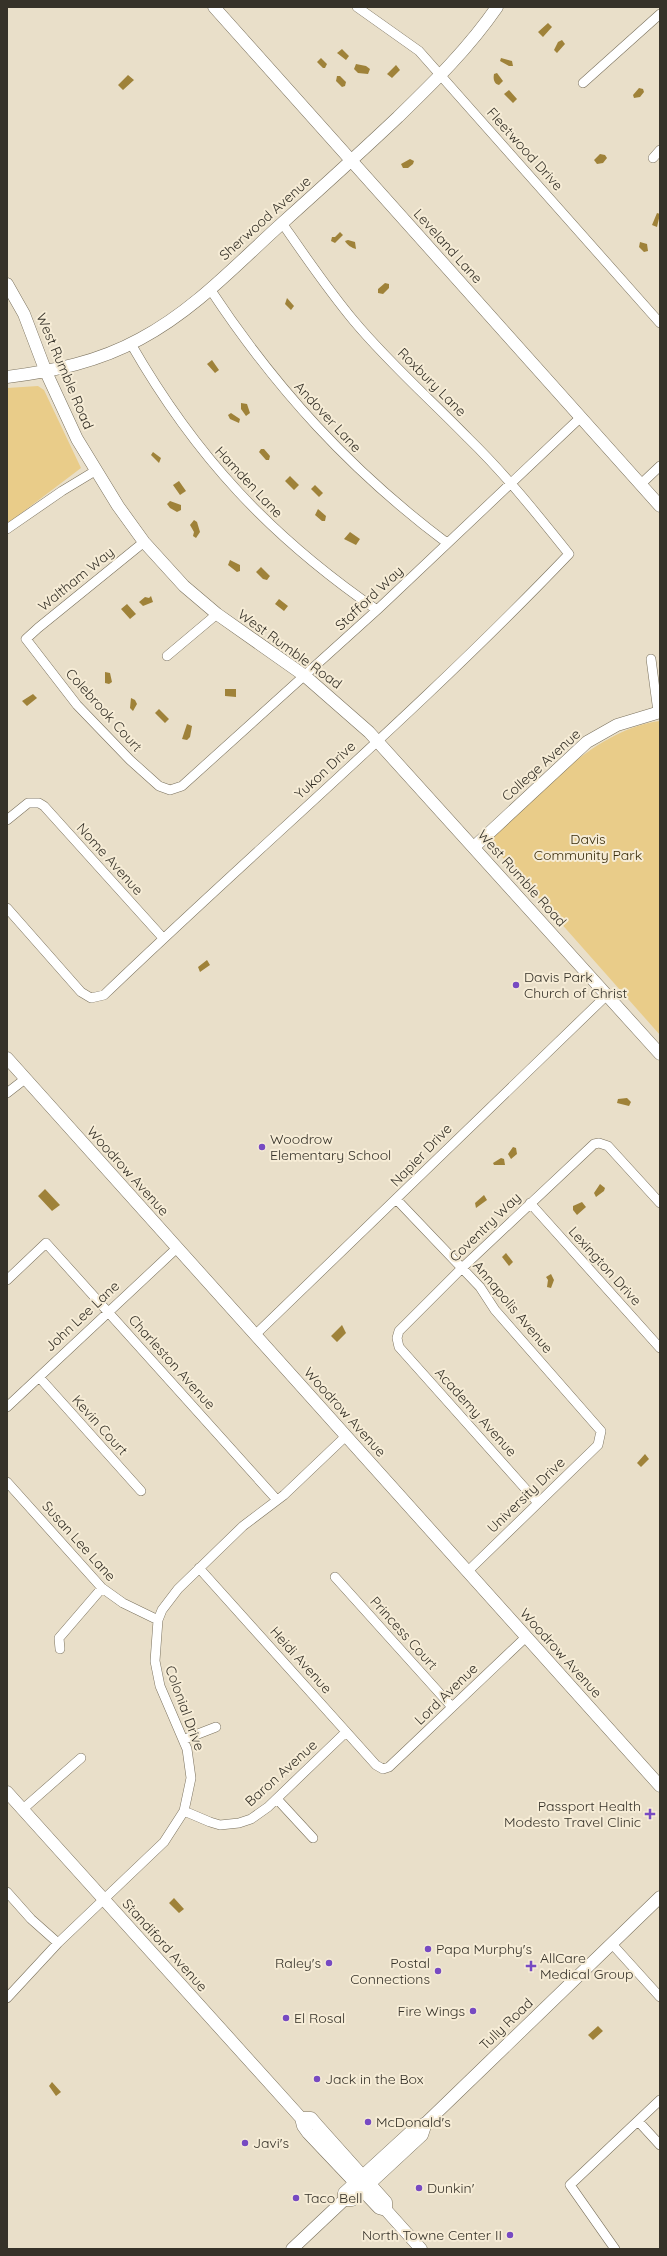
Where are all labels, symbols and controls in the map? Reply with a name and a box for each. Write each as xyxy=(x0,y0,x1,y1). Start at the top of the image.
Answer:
street label: Fleetwood Drive xyxy=(483,104,567,194)
street label: Sherwood Avenue xyxy=(215,172,315,264)
street label: Leveland Lane xyxy=(410,205,486,287)
street label: West Rumble Road xyxy=(32,310,98,432)
street label: Roxbury Lane xyxy=(394,344,470,420)
street label: Andover Lane xyxy=(291,378,365,456)
street label: Hamden Lane xyxy=(211,442,287,522)
street label: Waltham Way xyxy=(34,543,118,615)
street label: Stafford Way xyxy=(331,562,407,634)
street label: West Rumble Road xyxy=(234,605,346,693)
street label: Colebrook Court xyxy=(62,665,146,756)
street label: College Avenue xyxy=(498,725,584,805)
street label: Yukon Drive xyxy=(291,737,359,803)
street label: Nome Avenue xyxy=(73,819,147,899)
street label: West Rumble Road xyxy=(474,826,570,930)
park label: Davis Community Park xyxy=(534,830,642,864)
place label: Davis Park Church of Christ xyxy=(524,968,628,1002)
marker: Davis Park Church of Christ xyxy=(511,980,521,990)
street label: Napier Drive xyxy=(386,1120,456,1190)
street label: Woodrow Avenue xyxy=(83,1122,173,1220)
place label: Woodrow Elementary School xyxy=(270,1130,391,1164)
marker: Woodrow Elementary School xyxy=(257,1142,267,1152)
street label: Coventry Way xyxy=(445,1188,525,1266)
street label: Lexington Drive xyxy=(565,1223,645,1309)
street label: Annapolis Avenue xyxy=(469,1257,557,1357)
street label: John Lee Lane xyxy=(41,1277,123,1355)
street label: Charleston Avenue xyxy=(125,1311,219,1413)
street label: Woodrow Avenue xyxy=(300,1363,390,1461)
street label: Academy Avenue xyxy=(431,1364,521,1460)
street label: Kevin Court xyxy=(68,1391,132,1459)
street label: University Drive xyxy=(483,1453,569,1537)
street label: Susan Lee Lane xyxy=(38,1497,120,1585)
street label: Princess Court xyxy=(366,1593,442,1674)
street label: Woodrow Avenue xyxy=(516,1604,606,1702)
street label: Heidi Avenue xyxy=(266,1623,336,1697)
street label: Lord Avenue xyxy=(411,1659,482,1729)
street label: Colonial Drive xyxy=(161,1663,209,1753)
street label: Baron Avenue xyxy=(241,1736,321,1810)
place label: Passport Health Modesto Travel Clinic xyxy=(504,1797,641,1831)
marker: Passport Health Modesto Travel Clinic xyxy=(644,1808,656,1820)
street label: Standiford Avenue xyxy=(119,1895,212,1995)
place label: Papa Murphy's xyxy=(436,1940,532,1958)
marker: Papa Murphy's xyxy=(423,1944,433,1954)
place label: AllCare Medical Group xyxy=(540,1949,633,1983)
place label: Raley's xyxy=(275,1954,321,1972)
place label: Postal Connections xyxy=(350,1954,430,1988)
marker: Raley's xyxy=(324,1958,334,1968)
marker: AllCare Medical Group xyxy=(525,1960,537,1972)
marker: Postal Connections xyxy=(433,1966,443,1976)
street label: Tully Road xyxy=(475,1994,537,2054)
place label: Fire Wings xyxy=(397,2002,465,2020)
marker: Fire Wings xyxy=(468,2006,478,2016)
place label: El Rosal xyxy=(294,2009,345,2027)
marker: El Rosal xyxy=(281,2013,291,2023)
place label: Jack in the Box xyxy=(325,2070,424,2088)
marker: Jack in the Box xyxy=(312,2074,322,2084)
place label: McDonald's xyxy=(376,2113,451,2131)
marker: McDonald's xyxy=(363,2117,373,2127)
place label: Javi's xyxy=(253,2134,289,2152)
marker: Javi's xyxy=(240,2138,250,2148)
place label: Dunkin' xyxy=(427,2179,475,2197)
marker: Dunkin' xyxy=(414,2183,424,2193)
place label: Taco Bell xyxy=(304,2189,363,2207)
marker: Taco Bell xyxy=(291,2193,301,2203)
place label: North Towne Center II xyxy=(362,2226,502,2244)
marker: North Towne Center II xyxy=(505,2230,515,2240)

